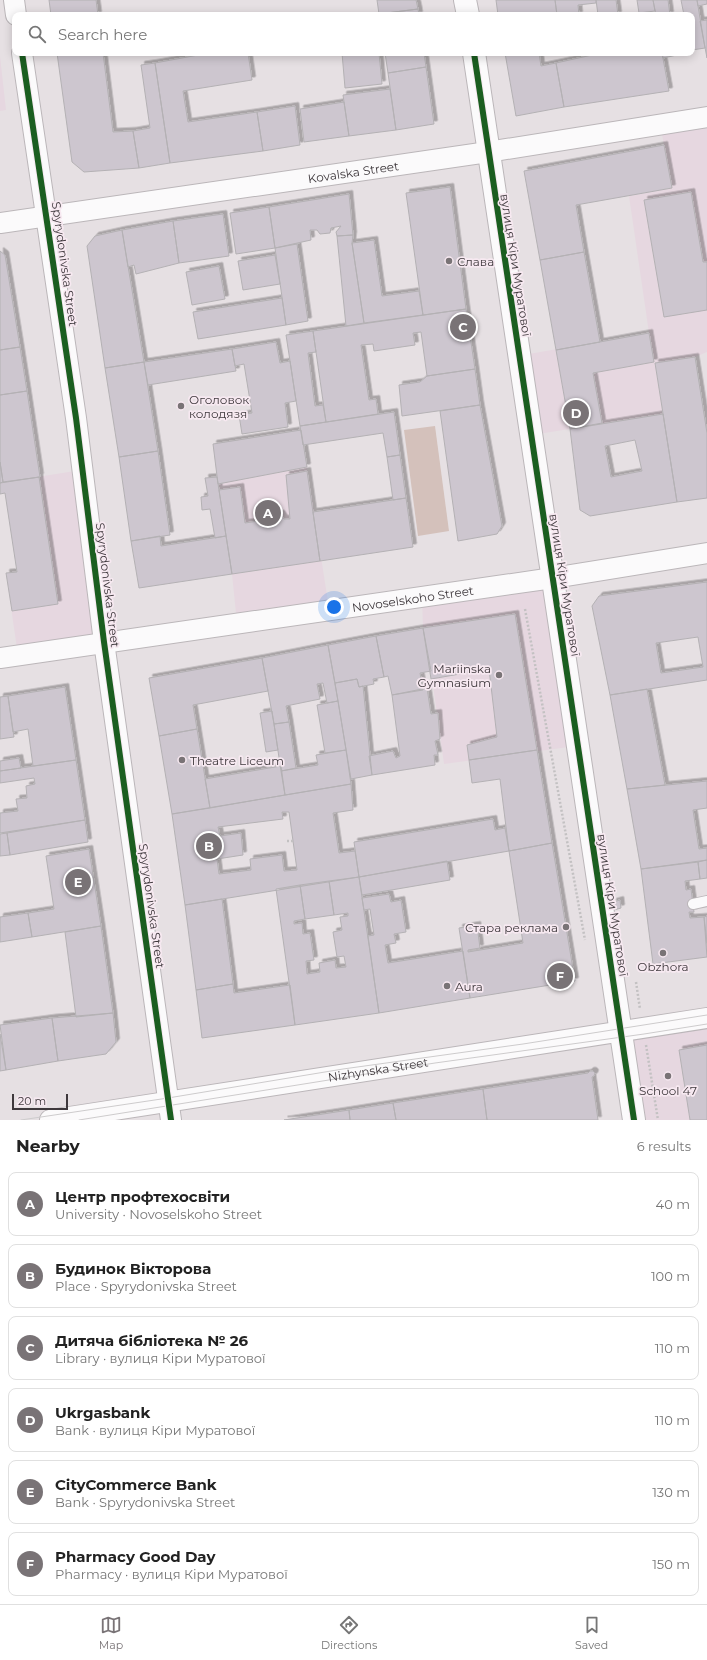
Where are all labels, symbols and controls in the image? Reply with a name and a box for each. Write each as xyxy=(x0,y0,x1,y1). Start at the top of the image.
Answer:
search box xyxy=(12,12,695,56)
icon: search xyxy=(26,23,48,45)
text: Search here xyxy=(58,25,147,44)
street label: Kovalska Street xyxy=(307,158,400,186)
street label: вулиця Кіри Муратової xyxy=(497,193,535,337)
street label: Spyrydonivska Street xyxy=(49,201,81,327)
place label: Слава xyxy=(457,254,494,269)
marker: Слава xyxy=(444,256,454,266)
pin: C xyxy=(450,312,476,342)
place label: Оголовок колодязя xyxy=(189,392,249,421)
pin: D xyxy=(563,398,589,428)
marker: Оголовок колодязя xyxy=(176,401,186,411)
pin: A xyxy=(255,498,281,528)
street label: вулиця Кіри Муратової xyxy=(546,513,584,657)
street label: Spyrydonivska Street xyxy=(93,522,123,648)
street label: Novoselskoho Street xyxy=(351,582,475,615)
your location xyxy=(324,597,344,617)
place label: Mariinska Gymnasium xyxy=(417,661,491,690)
marker: Mariinska Gymnasium xyxy=(494,670,504,680)
place label: Theatre Liceum xyxy=(190,753,284,768)
marker: Theatre Liceum xyxy=(177,755,187,765)
pin: B xyxy=(196,831,222,861)
street label: вулиця Кіри Муратової xyxy=(594,833,632,977)
street label: Spyrydonivska Street xyxy=(136,843,168,969)
pin: E xyxy=(65,867,91,897)
place label: Стара реклама xyxy=(465,920,558,935)
marker: Стара реклама xyxy=(561,922,571,932)
marker: Obzhora xyxy=(658,948,668,958)
place label: Obzhora xyxy=(637,959,689,974)
pin: F xyxy=(547,961,573,991)
place label: Aura xyxy=(455,979,483,994)
marker: Aura xyxy=(442,981,452,991)
street label: Nizhynska Street xyxy=(327,1054,429,1084)
marker: School 47 xyxy=(663,1071,673,1081)
place label: School 47 xyxy=(639,1083,697,1098)
scale bar xyxy=(12,1092,68,1111)
text: 20 m xyxy=(18,1094,46,1108)
text: Nearby xyxy=(16,1136,80,1156)
text: 6 results xyxy=(637,1138,691,1154)
text: Центр профтехосвіти xyxy=(55,1187,230,1206)
text: A xyxy=(25,1196,35,1212)
text: 40 m xyxy=(656,1196,690,1212)
text: University · Novoselskoho Street xyxy=(55,1206,262,1222)
text: Будинок Вікторова xyxy=(55,1259,211,1278)
text: B xyxy=(25,1268,35,1284)
text: 100 m xyxy=(651,1268,690,1284)
text: Place · Spyrydonivska Street xyxy=(55,1278,237,1294)
text: Дитяча бібліотека № 26 xyxy=(55,1331,248,1350)
text: C xyxy=(25,1340,35,1356)
text: 110 m xyxy=(655,1340,690,1356)
text: Library · вулиця Кіри Муратової xyxy=(55,1350,266,1366)
text: Ukrgasbank xyxy=(55,1403,150,1422)
text: D xyxy=(25,1412,35,1428)
text: 110 m xyxy=(655,1412,690,1428)
text: Bank · вулиця Кіри Муратової xyxy=(55,1422,255,1438)
text: CityCommerce Bank xyxy=(55,1475,217,1494)
text: E xyxy=(26,1484,34,1500)
text: 130 m xyxy=(652,1484,690,1500)
text: Bank · Spyrydonivska Street xyxy=(55,1494,235,1510)
text: Pharmacy Good Day xyxy=(55,1547,215,1566)
text: F xyxy=(26,1556,34,1572)
text: 150 m xyxy=(652,1556,690,1572)
text: Pharmacy · вулиця Кіри Муратової xyxy=(55,1566,288,1582)
tab: Map xyxy=(99,1614,123,1652)
tab: Directions xyxy=(321,1614,377,1652)
tab: Saved xyxy=(575,1614,608,1652)

